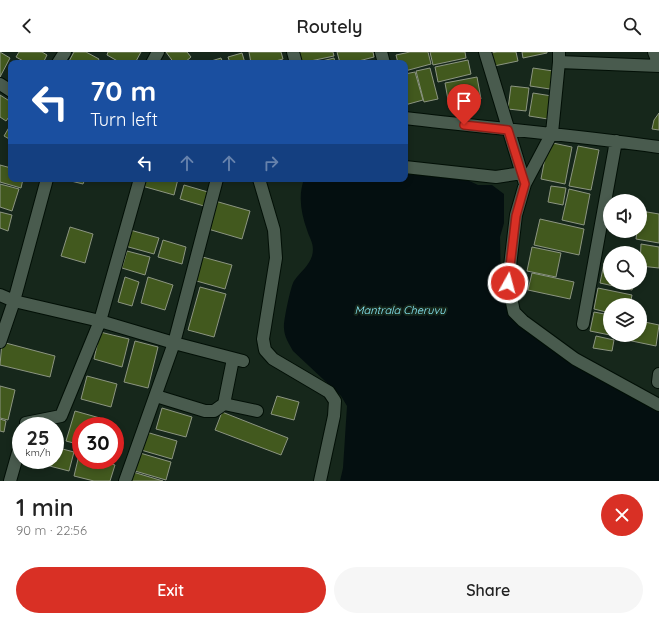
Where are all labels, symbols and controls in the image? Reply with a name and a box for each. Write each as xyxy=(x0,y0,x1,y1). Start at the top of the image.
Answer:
icon: back xyxy=(16,15,38,37)
text: Routely xyxy=(297,15,362,38)
icon: search xyxy=(621,15,643,37)
text: 70 m xyxy=(90,73,156,108)
icon: left xyxy=(24,76,76,128)
pin xyxy=(447,84,481,125)
icon: arrive xyxy=(453,90,475,112)
text: Turn left xyxy=(90,108,158,131)
icon: left xyxy=(134,152,156,174)
icon: ahead xyxy=(176,152,198,174)
icon: ahead xyxy=(218,152,240,174)
icon: right xyxy=(260,152,282,174)
map controls xyxy=(603,194,647,342)
button: sound xyxy=(603,194,647,238)
button: search xyxy=(603,246,647,290)
position arrow xyxy=(487,262,529,304)
button: layers xyxy=(603,298,647,342)
water label: Mantrala Cheruvu xyxy=(354,303,446,317)
speed limit sign: 30 xyxy=(72,417,124,469)
text: 25 xyxy=(27,425,49,450)
text: km/h xyxy=(25,446,51,459)
text: 1 min xyxy=(16,492,74,522)
button: close xyxy=(601,494,643,536)
text: 90 m · 22:56 xyxy=(16,522,87,538)
button: Exit xyxy=(16,567,326,613)
button: Share xyxy=(334,567,643,613)

